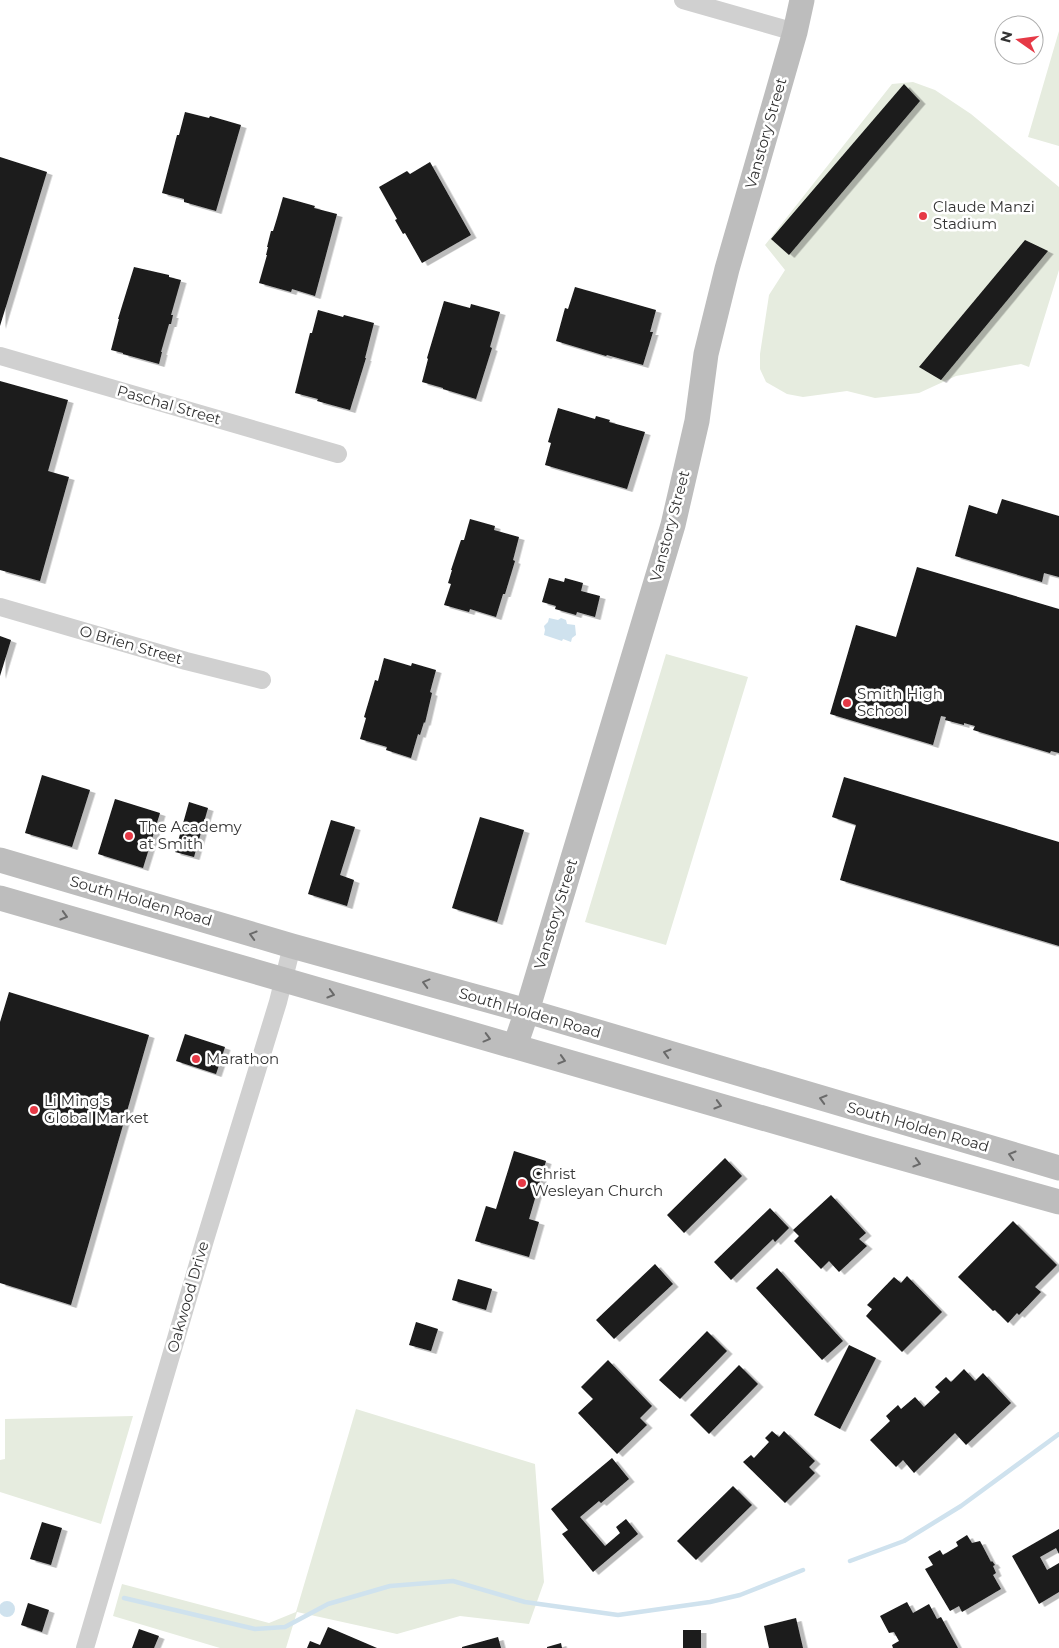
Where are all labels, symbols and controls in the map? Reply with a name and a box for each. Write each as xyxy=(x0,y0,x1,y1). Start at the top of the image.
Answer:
north arrow xyxy=(994,15,1044,65)
text: N xyxy=(996,29,1016,45)
street label: Vanstory Street xyxy=(741,75,790,191)
place label: Claude Manzi Stadium xyxy=(933,197,1035,233)
marker: Claude Manzi Stadium xyxy=(917,210,929,222)
street label: Paschal Street xyxy=(115,381,223,428)
street label: Vanstory Street xyxy=(646,468,694,584)
street label: O Brien Street xyxy=(77,621,185,668)
place label: Smith High School xyxy=(857,684,943,720)
marker: Smith High School xyxy=(841,697,853,709)
place label: The Academy at Smith xyxy=(139,817,243,853)
marker: The Academy at Smith xyxy=(123,830,135,842)
street label: Vanstory Street xyxy=(530,856,581,971)
street label: South Holden Road xyxy=(68,871,214,930)
one-way arrow xyxy=(59,910,68,921)
one-way arrow xyxy=(250,930,258,940)
one-way arrow xyxy=(423,979,431,989)
street label: South Holden Road xyxy=(457,983,603,1042)
one-way arrow xyxy=(326,988,334,998)
one-way arrow xyxy=(483,1032,492,1043)
one-way arrow xyxy=(663,1048,671,1058)
place label: Marathon xyxy=(206,1049,279,1068)
marker: Marathon xyxy=(190,1053,202,1065)
one-way arrow xyxy=(557,1054,565,1064)
place label: Li Ming's Global Market xyxy=(44,1091,149,1127)
one-way arrow xyxy=(819,1094,827,1104)
street label: South Holden Road xyxy=(845,1097,991,1156)
one-way arrow xyxy=(713,1100,721,1110)
marker: Li Ming's Global Market xyxy=(28,1104,40,1116)
one-way arrow xyxy=(1008,1150,1017,1160)
one-way arrow xyxy=(913,1157,921,1167)
place label: Christ Wesleyan Church xyxy=(532,1164,663,1200)
marker: Christ Wesleyan Church xyxy=(516,1177,528,1189)
street label: Oakwood Drive xyxy=(163,1239,213,1355)

